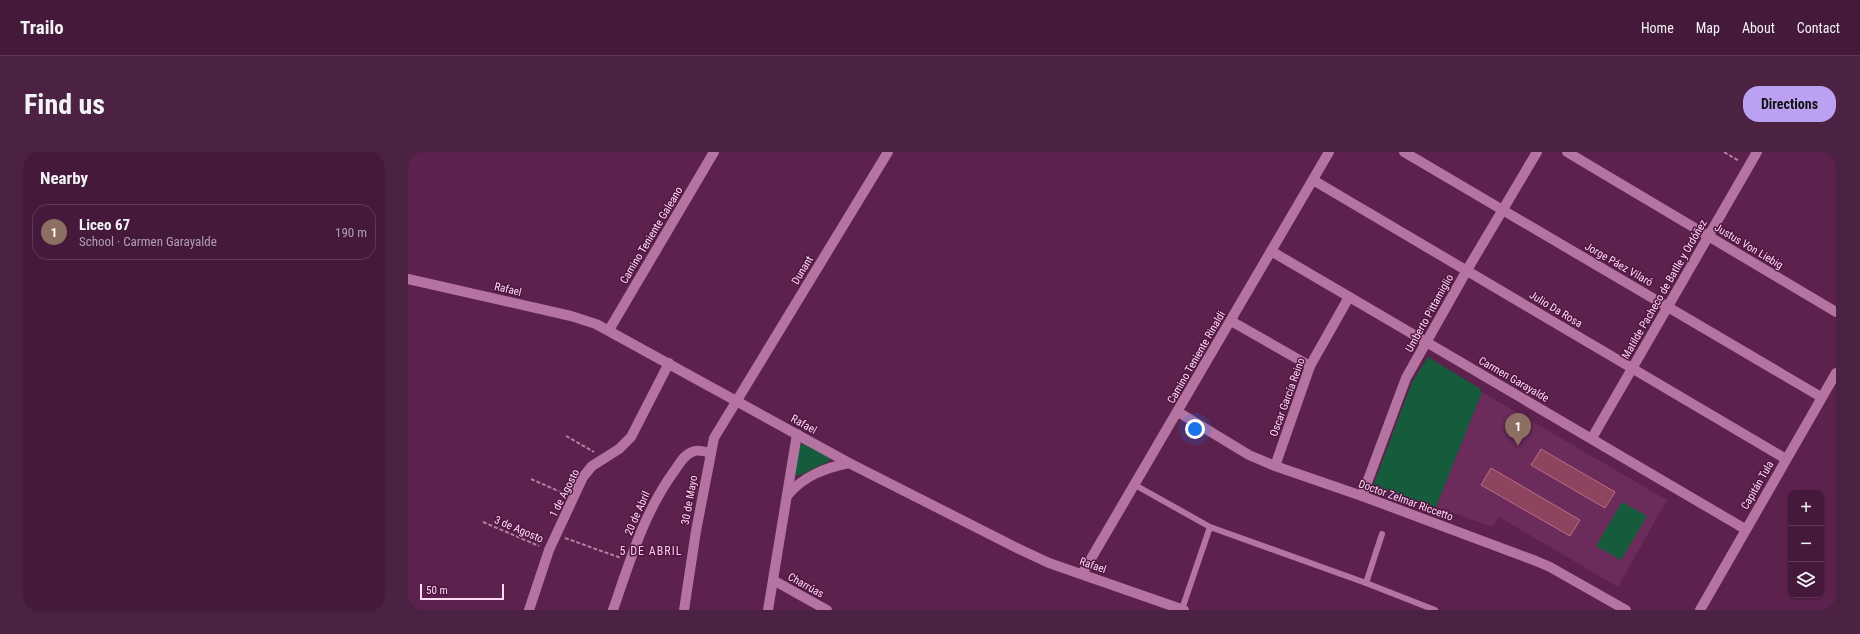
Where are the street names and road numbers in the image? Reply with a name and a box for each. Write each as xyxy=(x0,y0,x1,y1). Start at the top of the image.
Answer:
street label: Camino Teniente Galeano xyxy=(617,184,686,286)
street label: Matilde Pacheco de Batlle y Ordóñez xyxy=(1619,217,1710,361)
street label: Justus Von Liebig xyxy=(1712,221,1785,272)
street label: Jorge Páez Vilaró xyxy=(1582,240,1655,289)
street label: Dunant xyxy=(789,254,816,287)
street label: Umberto Pittamiglio xyxy=(1403,272,1456,354)
street label: Rafael xyxy=(493,280,523,299)
street label: Julio Da Rosa xyxy=(1527,289,1585,330)
street label: Camino Teniente Rinaldi xyxy=(1165,309,1228,406)
street label: Carmen Garayalde xyxy=(1476,354,1551,405)
street label: Oscar García Reino xyxy=(1267,356,1308,438)
street label: Rafael xyxy=(789,412,819,437)
street label: Capitán Tula xyxy=(1738,459,1777,512)
street label: 1 de Agosto xyxy=(547,467,582,519)
street label: 30 de Mayo xyxy=(679,474,700,526)
street label: Doctor Zelmar Riccetto xyxy=(1357,477,1455,524)
street label: 20 de Abril xyxy=(622,489,653,537)
street label: 3 de Agosto xyxy=(492,513,546,546)
street label: Rafael xyxy=(1078,555,1108,576)
street label: Charrúas xyxy=(785,570,826,601)

